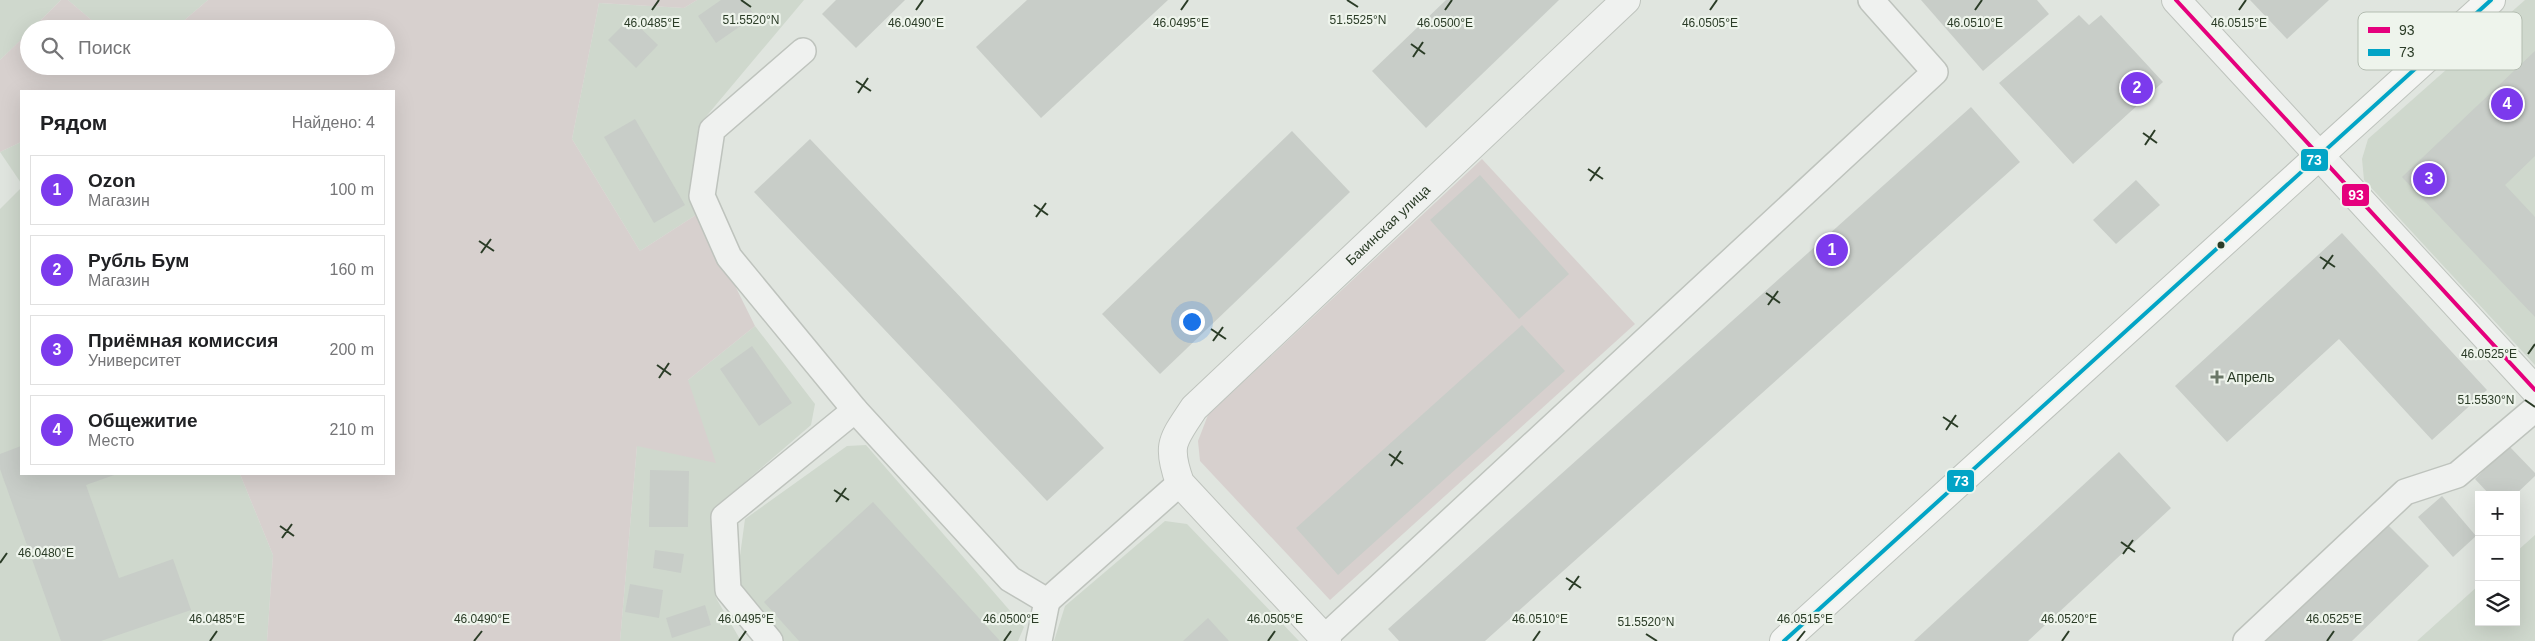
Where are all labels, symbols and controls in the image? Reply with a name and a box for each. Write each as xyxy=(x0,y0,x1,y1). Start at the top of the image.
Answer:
legend xyxy=(2358,12,2522,70)
text: 51.5520°N xyxy=(723,13,779,27)
text: 51.5525°N xyxy=(1330,13,1386,27)
text: 46.0485°E xyxy=(624,16,680,30)
text: 46.0490°E xyxy=(888,16,944,30)
text: 46.0495°E xyxy=(1153,16,1209,30)
text: 46.0500°E xyxy=(1417,16,1473,30)
text: 46.0505°E xyxy=(1682,16,1738,30)
text: 46.0510°E xyxy=(1947,16,2003,30)
text: 46.0515°E xyxy=(2211,16,2267,30)
search box xyxy=(20,20,395,75)
text: 93 xyxy=(2399,22,2415,38)
icon: search xyxy=(38,34,66,62)
text: Поиск xyxy=(78,37,131,58)
text: 73 xyxy=(2399,44,2415,60)
pin: 2 xyxy=(2121,69,2153,107)
pin: 4 xyxy=(2491,85,2523,123)
text: Рядом xyxy=(40,111,107,134)
text: Найдено: 4 xyxy=(292,114,375,131)
line badge: 73 xyxy=(2300,148,2329,172)
text: 73 xyxy=(2306,152,2322,168)
pin: 3 xyxy=(2413,160,2445,198)
text: Ozon xyxy=(88,170,136,191)
text: 1 xyxy=(53,181,61,198)
text: 100 m xyxy=(330,181,374,198)
street label: Бакинская улица xyxy=(1342,181,1433,268)
line badge: 93 xyxy=(2341,183,2370,207)
text: 93 xyxy=(2348,187,2364,203)
text: Магазин xyxy=(88,192,150,209)
pin: 1 xyxy=(1816,231,1848,269)
unlabelled marker xyxy=(2216,240,2226,250)
text: Рубль Бум xyxy=(88,250,189,271)
text: 2 xyxy=(53,261,61,278)
text: 160 m xyxy=(330,261,374,278)
text: Магазин xyxy=(88,272,150,289)
your location xyxy=(1179,309,1205,335)
text: Приёмная комиссия xyxy=(88,330,278,351)
text: 3 xyxy=(53,341,61,358)
text: 200 m xyxy=(330,341,374,358)
text: 46.0525°E xyxy=(2461,347,2517,361)
text: Университет xyxy=(88,352,181,369)
place label: Апрель xyxy=(2227,369,2275,385)
marker: Апрель xyxy=(2211,371,2223,383)
text: 51.5530°N xyxy=(2458,393,2514,407)
text: Общежитие xyxy=(88,410,198,431)
text: 4 xyxy=(53,421,61,438)
text: 210 m xyxy=(330,421,374,438)
text: Место xyxy=(88,432,134,449)
line badge: 73 xyxy=(1946,469,1975,493)
text: 73 xyxy=(1953,473,1969,489)
map controls xyxy=(2475,491,2520,626)
button: + xyxy=(2475,491,2520,536)
button: − xyxy=(2475,536,2520,581)
text: 46.0480°E xyxy=(18,546,74,560)
button: layers xyxy=(2475,581,2520,626)
text: 46.0485°E xyxy=(189,612,245,626)
text: 46.0490°E xyxy=(454,612,510,626)
text: 46.0495°E xyxy=(718,612,774,626)
text: 46.0500°E xyxy=(983,612,1039,626)
text: 46.0505°E xyxy=(1247,612,1303,626)
text: 46.0510°E xyxy=(1512,612,1568,626)
text: 46.0515°E xyxy=(1777,612,1833,626)
text: 46.0520°E xyxy=(2041,612,2097,626)
text: 46.0525°E xyxy=(2306,612,2362,626)
text: 51.5520°N xyxy=(1618,615,1674,629)

